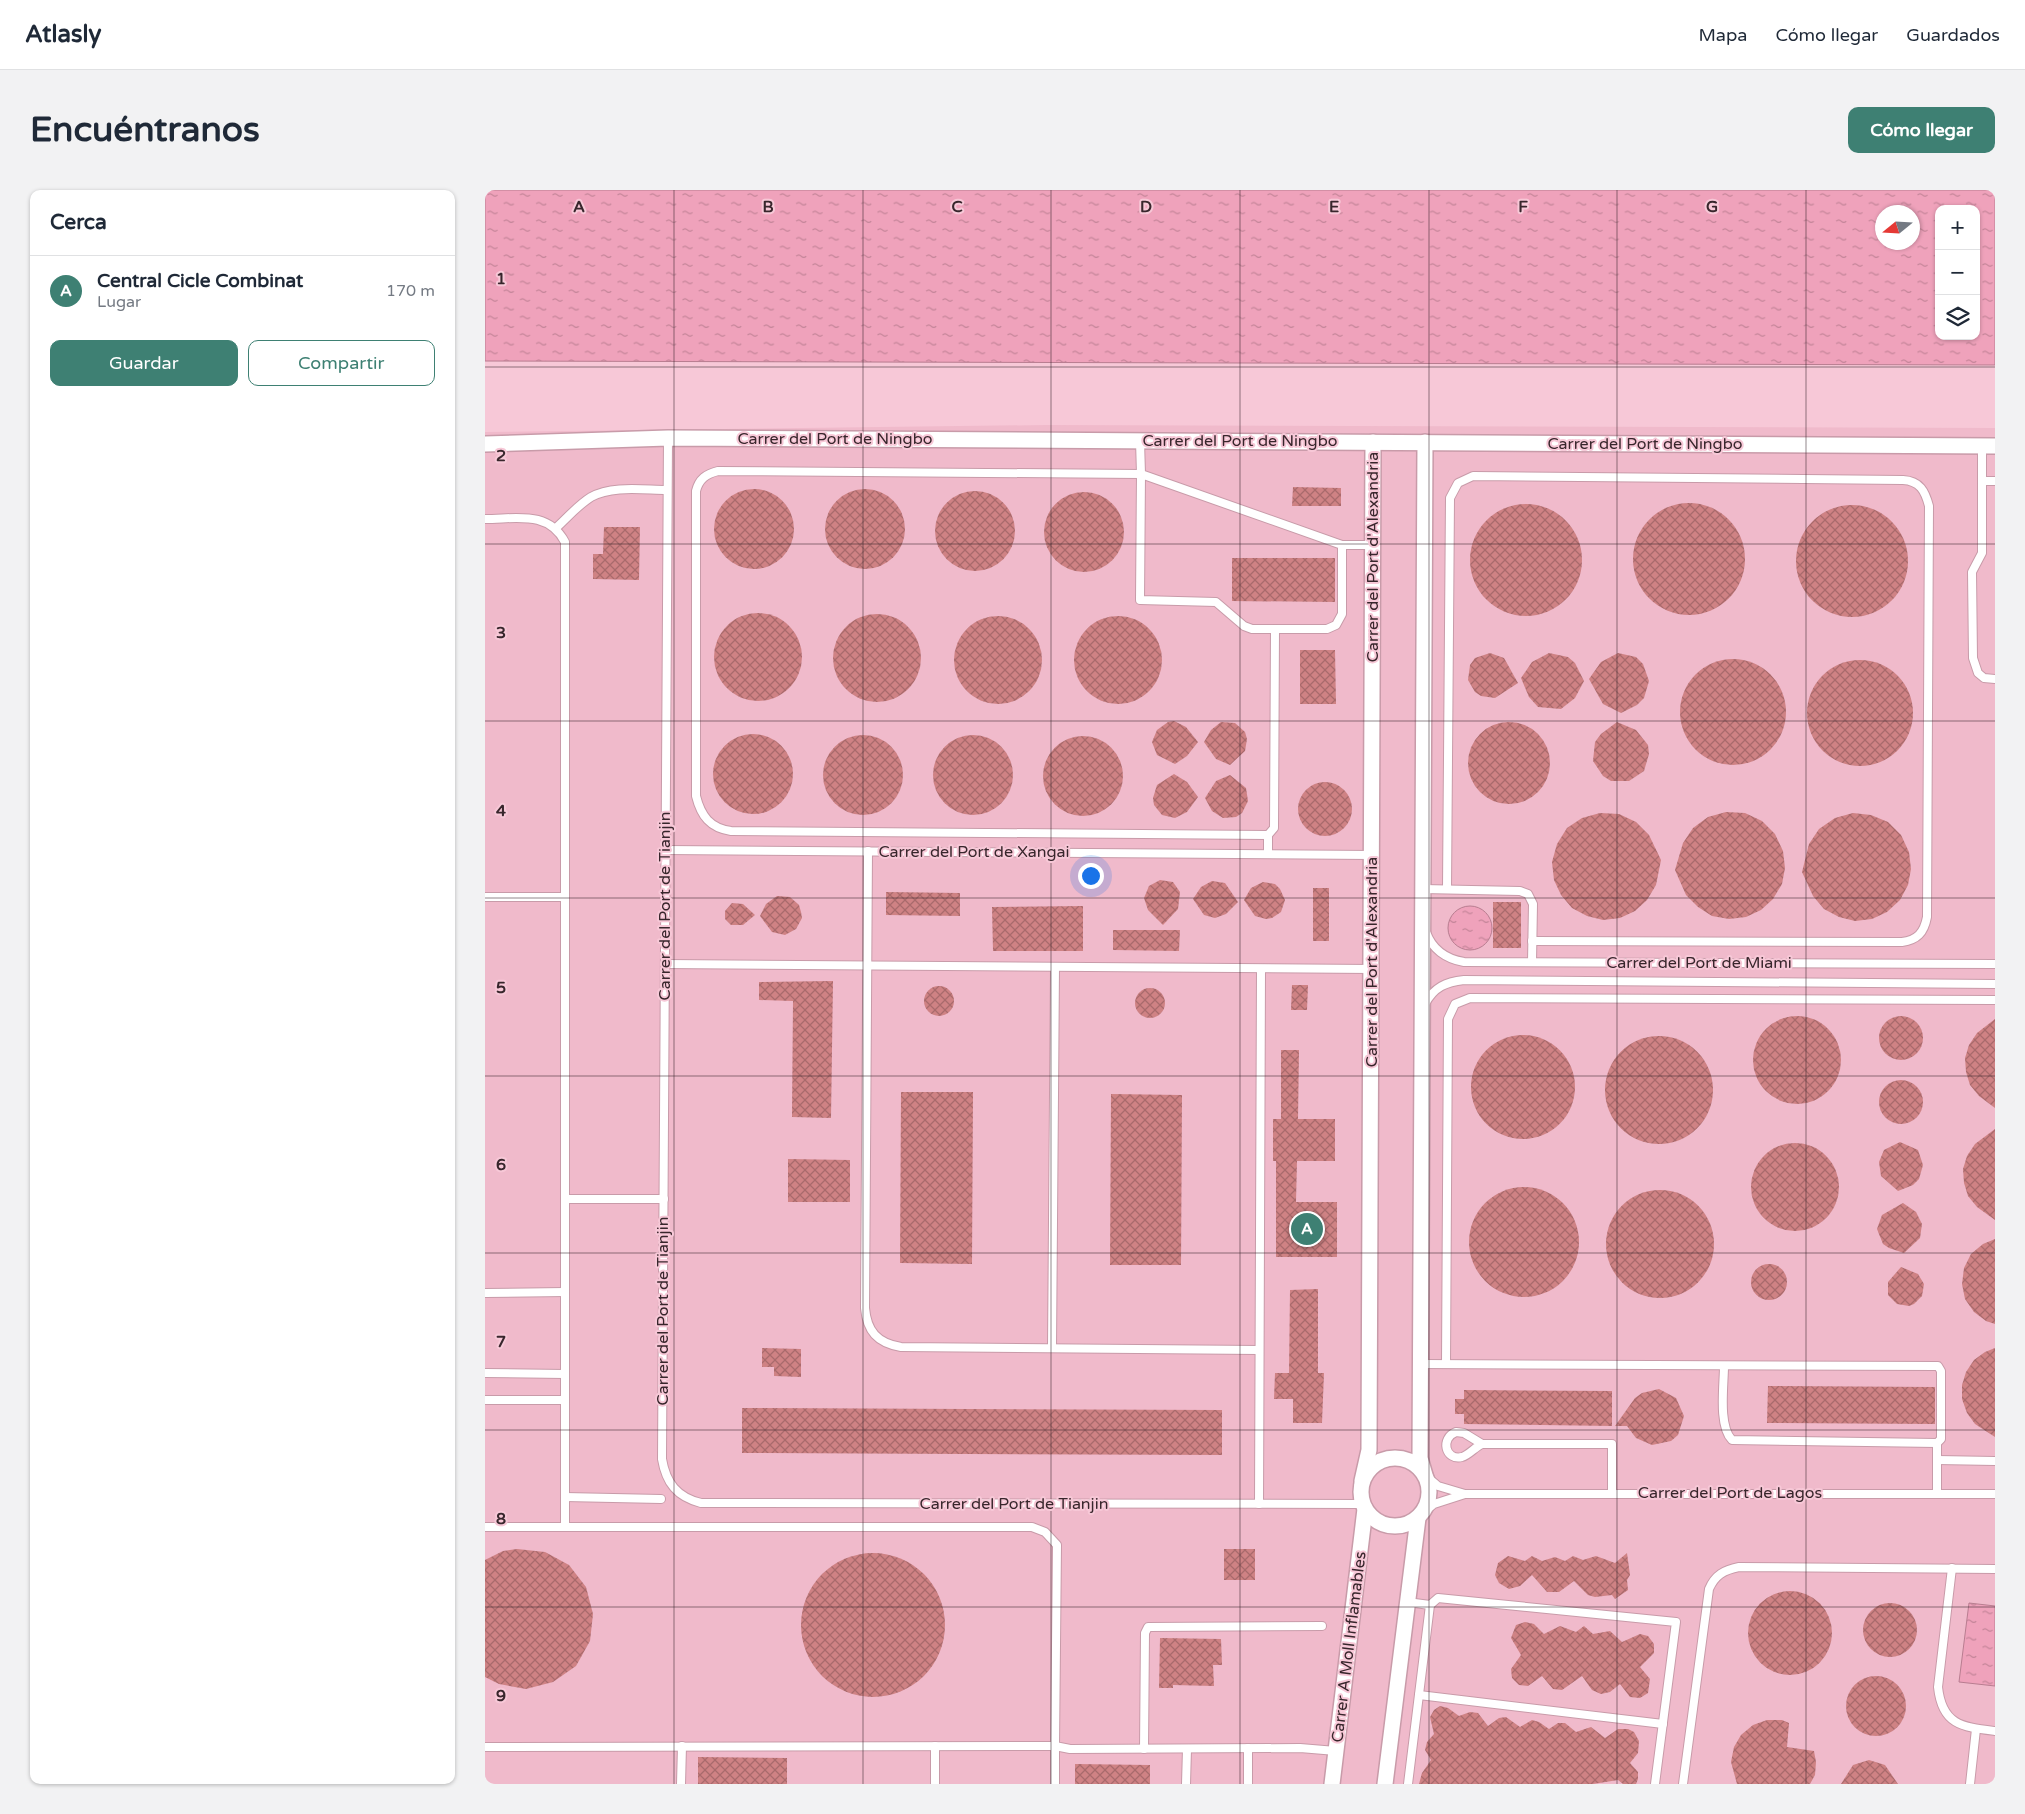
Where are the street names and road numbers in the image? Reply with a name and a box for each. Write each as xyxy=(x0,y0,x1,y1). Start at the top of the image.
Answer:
street label: Carrer del Port de Ningbo xyxy=(737,429,933,449)
street label: Carrer del Port de Ningbo xyxy=(1142,431,1338,451)
street label: Carrer del Port de Ningbo xyxy=(1547,434,1743,454)
street label: Carrer del Port d'Alexandria xyxy=(1363,452,1383,662)
street label: Carrer del Port de Tianjin xyxy=(655,812,675,1000)
street label: Carrer del Port de Xangai xyxy=(878,842,1070,862)
street label: Carrer del Port d'Alexandria xyxy=(1362,857,1382,1067)
street label: Carrer del Port de Miami xyxy=(1606,953,1792,973)
street label: Carrer del Port de Tianjin xyxy=(653,1217,673,1405)
street label: Carrer del Port de Lagos xyxy=(1638,1483,1822,1503)
street label: Carrer del Port de Tianjin xyxy=(920,1494,1108,1514)
street label: Carrer A Moll Inflamables xyxy=(1327,1550,1371,1744)

